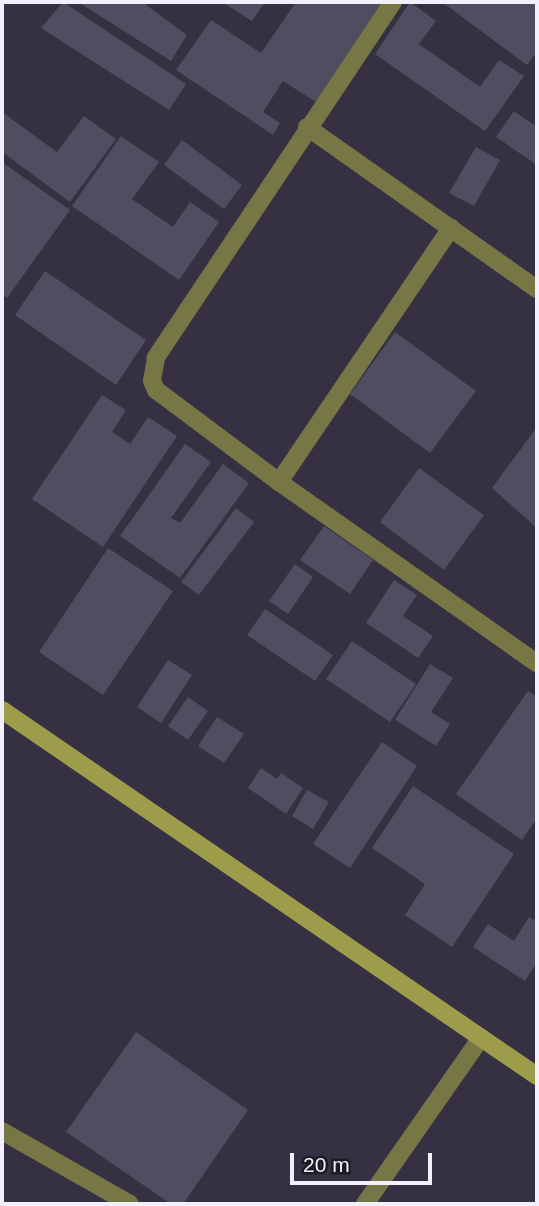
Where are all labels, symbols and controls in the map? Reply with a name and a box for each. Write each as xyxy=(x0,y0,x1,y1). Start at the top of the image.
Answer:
scale bar xyxy=(294,1140,436,1184)
text: 20 m xyxy=(303,1153,350,1176)

